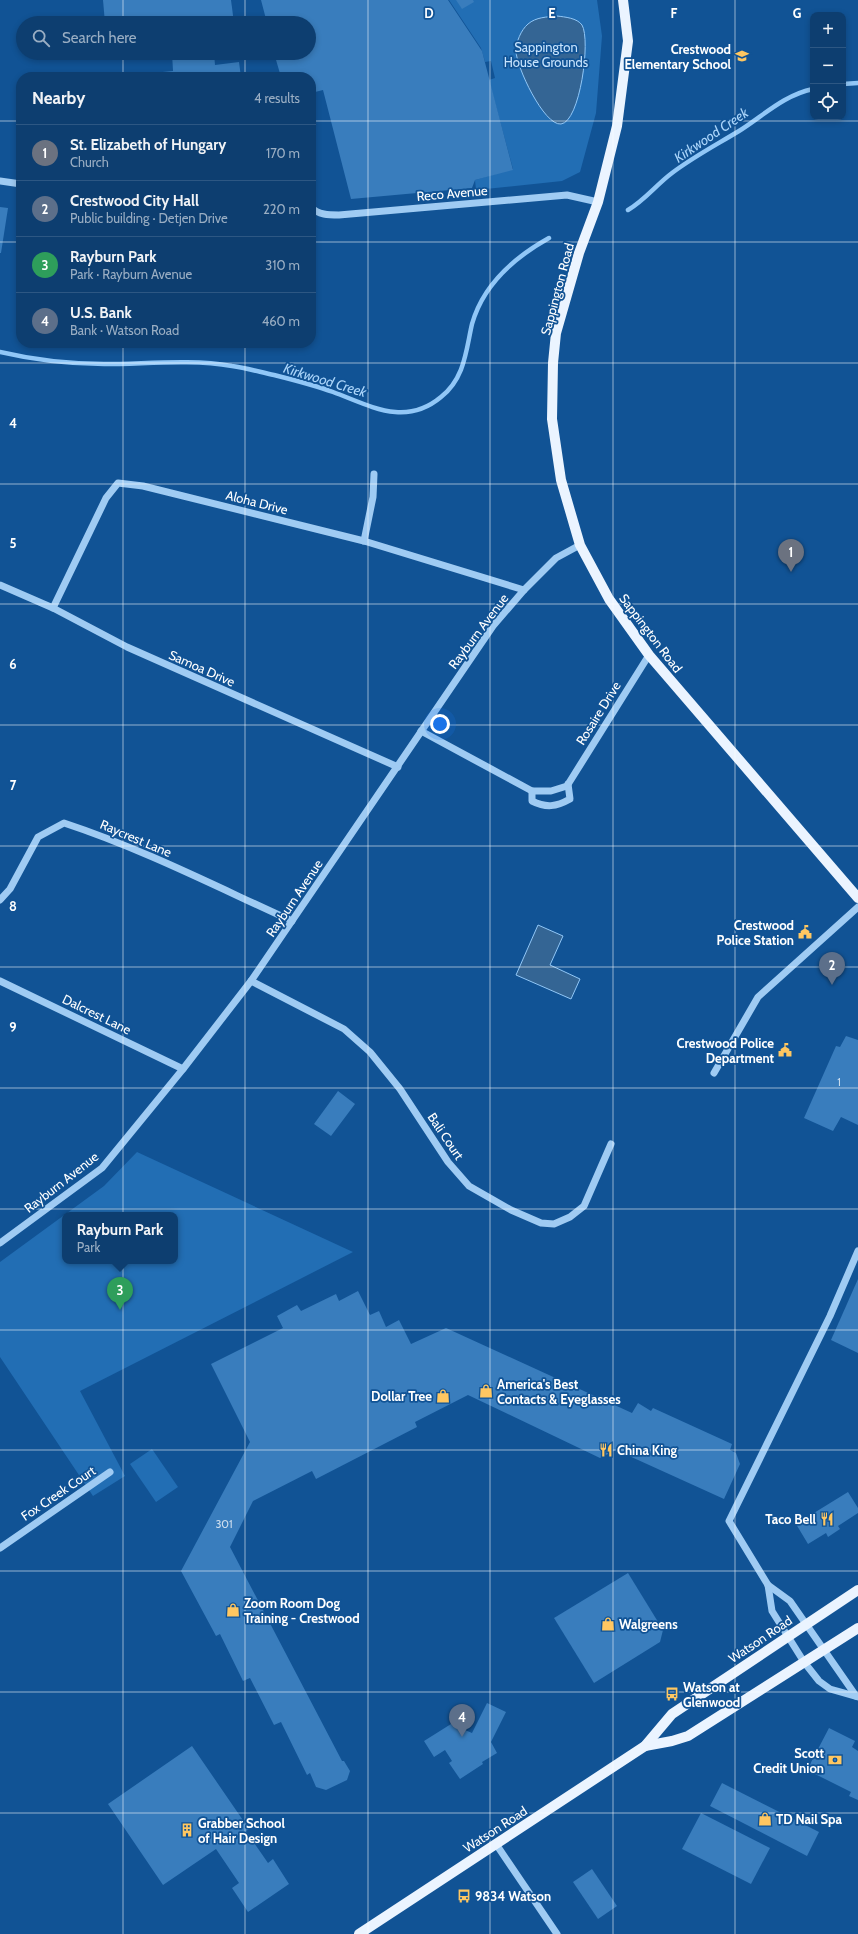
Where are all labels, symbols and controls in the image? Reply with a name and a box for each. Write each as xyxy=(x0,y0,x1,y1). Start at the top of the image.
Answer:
text: D xyxy=(424,5,434,21)
text: E xyxy=(548,5,556,21)
text: F xyxy=(671,5,678,21)
text: G xyxy=(793,5,802,21)
map controls xyxy=(810,12,846,120)
button: + xyxy=(810,12,846,48)
search box xyxy=(16,16,316,60)
icon: search xyxy=(30,27,52,49)
text: Search here xyxy=(62,29,137,47)
park label: Sappington House Grounds xyxy=(504,39,589,70)
place label: Crestwood Elementary School xyxy=(624,41,732,72)
school or university icon: Crestwood Elementary School xyxy=(734,48,750,64)
button: − xyxy=(810,48,846,84)
button: locate xyxy=(810,84,846,120)
text: Nearby xyxy=(32,88,85,108)
text: 4 results xyxy=(254,90,300,106)
water label: Kirkwood Creek xyxy=(670,103,752,166)
text: St. Elizabeth of Hungary xyxy=(70,136,226,154)
text: 1 xyxy=(43,145,47,161)
text: 170 m xyxy=(266,145,300,161)
text: Church xyxy=(70,154,109,170)
street label: Reco Avenue xyxy=(416,182,489,204)
text: Crestwood City Hall xyxy=(70,192,199,210)
text: 2 xyxy=(42,201,48,217)
text: 220 m xyxy=(263,201,300,217)
text: Public building · Detjen Drive xyxy=(70,210,228,226)
street label: Sappington Road xyxy=(537,241,577,337)
text: Rayburn Park xyxy=(70,248,156,266)
text: 3 xyxy=(41,257,49,273)
text: 310 m xyxy=(265,257,300,273)
text: Park · Rayburn Avenue xyxy=(70,266,192,282)
text: U.S. Bank xyxy=(70,304,132,322)
text: 4 xyxy=(41,313,49,329)
text: 460 m xyxy=(262,313,300,329)
text: Bank · Watson Road xyxy=(70,322,179,338)
water label: Kirkwood Creek xyxy=(281,359,370,401)
text: 4 xyxy=(9,415,17,431)
street label: Aloha Drive xyxy=(224,487,290,518)
text: 5 xyxy=(10,535,17,551)
pin: 1 xyxy=(778,539,804,572)
street label: Rayburn Avenue xyxy=(445,590,512,672)
street label: Sappington Road xyxy=(616,590,686,676)
street label: Samoa Drive xyxy=(166,646,238,690)
text: 6 xyxy=(9,656,17,672)
street label: Rosaire Drive xyxy=(572,678,624,748)
your location xyxy=(430,714,450,734)
text: 7 xyxy=(10,777,17,793)
street label: Raycrest Lane xyxy=(98,816,174,860)
street label: Rayburn Avenue xyxy=(262,856,326,940)
text: 8 xyxy=(9,898,17,914)
place label: Crestwood Police Station xyxy=(717,917,794,948)
public building icon: Crestwood Police Station xyxy=(797,924,813,940)
pin: 2 xyxy=(819,952,845,985)
street label: Dalcrest Lane xyxy=(60,990,134,1038)
text: 9 xyxy=(9,1019,17,1035)
place label: Crestwood Police Department xyxy=(677,1035,775,1066)
public building icon: Crestwood Police Department xyxy=(777,1042,793,1058)
house number: 1 xyxy=(837,1075,841,1089)
street label: Bali Court xyxy=(425,1110,468,1163)
street label: Rayburn Avenue xyxy=(21,1148,102,1216)
popup xyxy=(62,1212,178,1264)
text: Rayburn Park xyxy=(77,1221,163,1239)
text: Park xyxy=(77,1239,100,1255)
pin: 3 xyxy=(107,1277,133,1310)
place label: America's Best Contacts & Eyeglasses xyxy=(497,1376,621,1407)
shop icon: America's Best Contacts & Eyeglasses xyxy=(478,1383,494,1399)
place label: Dollar Tree xyxy=(371,1388,432,1404)
shop icon: Dollar Tree xyxy=(435,1388,451,1404)
restaurant icon: China King xyxy=(598,1442,614,1458)
place label: China King xyxy=(617,1442,678,1458)
street label: Fox Creek Court xyxy=(18,1462,99,1524)
place label: Taco Bell xyxy=(765,1511,817,1527)
restaurant icon: Taco Bell xyxy=(819,1511,835,1527)
house number: 301 xyxy=(215,1517,233,1531)
place label: Zoom Room Dog Training - Crestwood xyxy=(244,1595,360,1626)
shop icon: Zoom Room Dog Training - Crestwood xyxy=(225,1602,241,1618)
street label: Watson Road xyxy=(725,1612,795,1666)
shop icon: Walgreens xyxy=(600,1616,616,1632)
place label: Walgreens xyxy=(619,1616,678,1632)
place label: Watson at Glenwood xyxy=(683,1679,740,1710)
bus stop icon: Watson at Glenwood xyxy=(664,1686,680,1702)
pin: 4 xyxy=(449,1704,475,1737)
place label: Scott Credit Union xyxy=(753,1745,825,1776)
bank icon: Scott Credit Union xyxy=(827,1752,843,1768)
street label: Watson Road xyxy=(460,1802,530,1856)
shop icon: TD Nail Spa xyxy=(757,1811,773,1827)
place label: TD Nail Spa xyxy=(776,1811,842,1827)
place label: Grabber School of Hair Design xyxy=(198,1815,285,1846)
building icon: Grabber School of Hair Design xyxy=(179,1822,195,1838)
bus stop icon: 9834 Watson xyxy=(456,1888,472,1904)
place label: 9834 Watson xyxy=(475,1888,551,1904)

